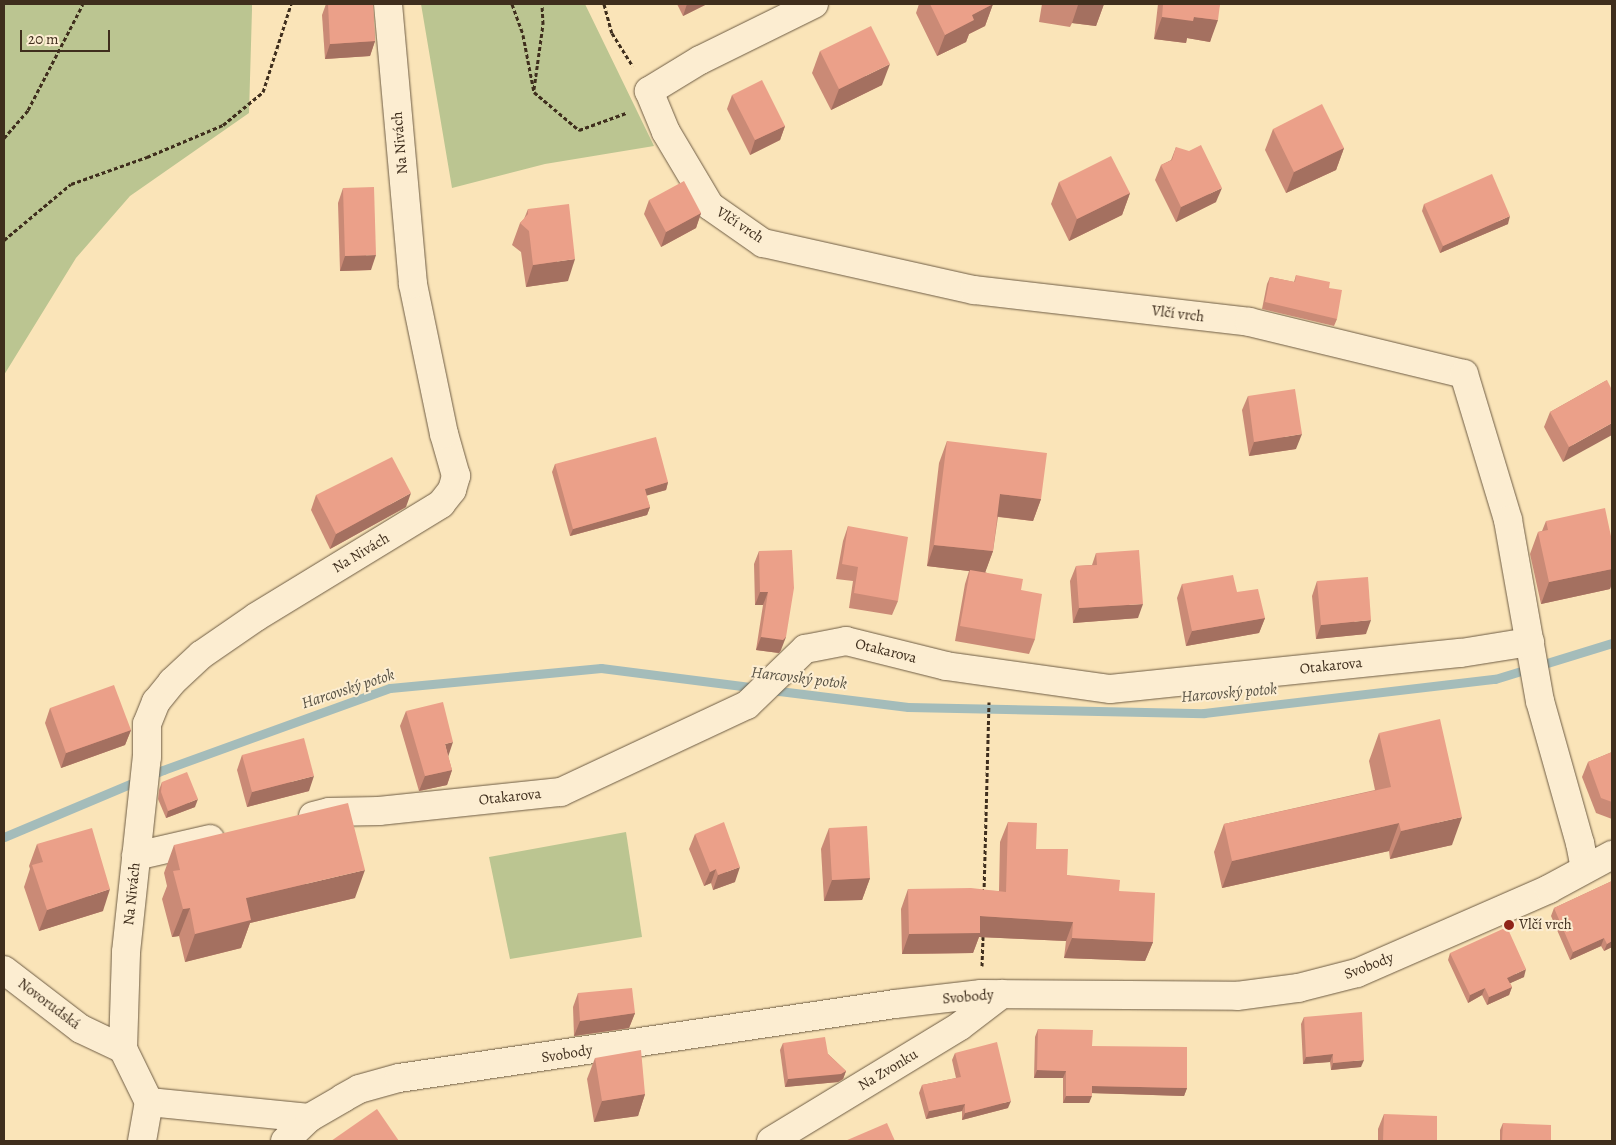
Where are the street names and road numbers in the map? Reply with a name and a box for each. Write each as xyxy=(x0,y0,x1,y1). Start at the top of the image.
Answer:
street label: Na Nivách xyxy=(388,111,412,175)
street label: Vlčí vrch xyxy=(713,203,767,247)
street label: Vlčí vrch xyxy=(1151,302,1205,326)
street label: Na Nivách xyxy=(329,529,393,577)
street label: Otakarova xyxy=(853,635,919,667)
street label: Otakarova xyxy=(1299,654,1363,678)
street label: Otakarova xyxy=(478,785,542,809)
street label: Na Nivách xyxy=(120,862,144,926)
street label: Svobody xyxy=(1342,948,1396,984)
street label: Novorudská xyxy=(14,975,84,1033)
street label: Svobody xyxy=(942,986,994,1008)
street label: Svobody xyxy=(540,1041,594,1067)
street label: Na Zvonku xyxy=(855,1045,921,1095)

